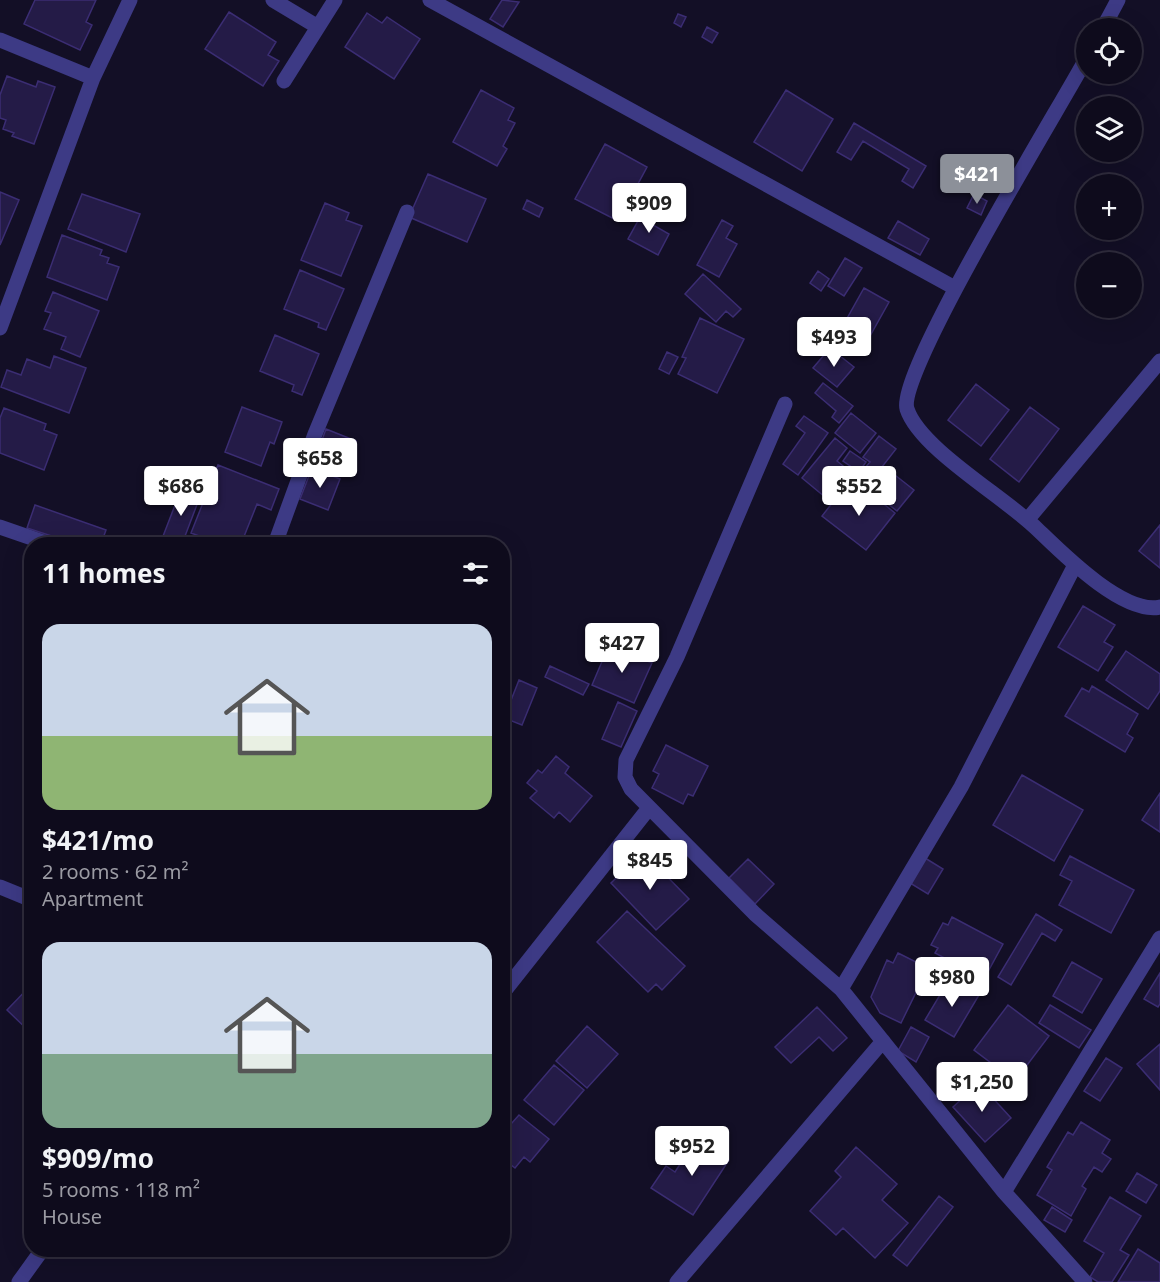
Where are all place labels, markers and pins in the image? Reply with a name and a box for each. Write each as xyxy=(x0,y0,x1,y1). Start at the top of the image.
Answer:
pin: $421 xyxy=(941,154,1013,205)
pin: $909 xyxy=(613,183,685,234)
pin: $493 xyxy=(798,317,870,368)
pin: $658 xyxy=(284,438,356,489)
pin: $686 xyxy=(145,466,217,517)
pin: $552 xyxy=(823,466,895,517)
pin: $427 xyxy=(586,623,658,674)
pin: $845 xyxy=(614,840,686,891)
pin: $980 xyxy=(916,957,988,1008)
pin: $1,250 xyxy=(933,1062,1031,1113)
pin: $952 xyxy=(656,1126,728,1177)

